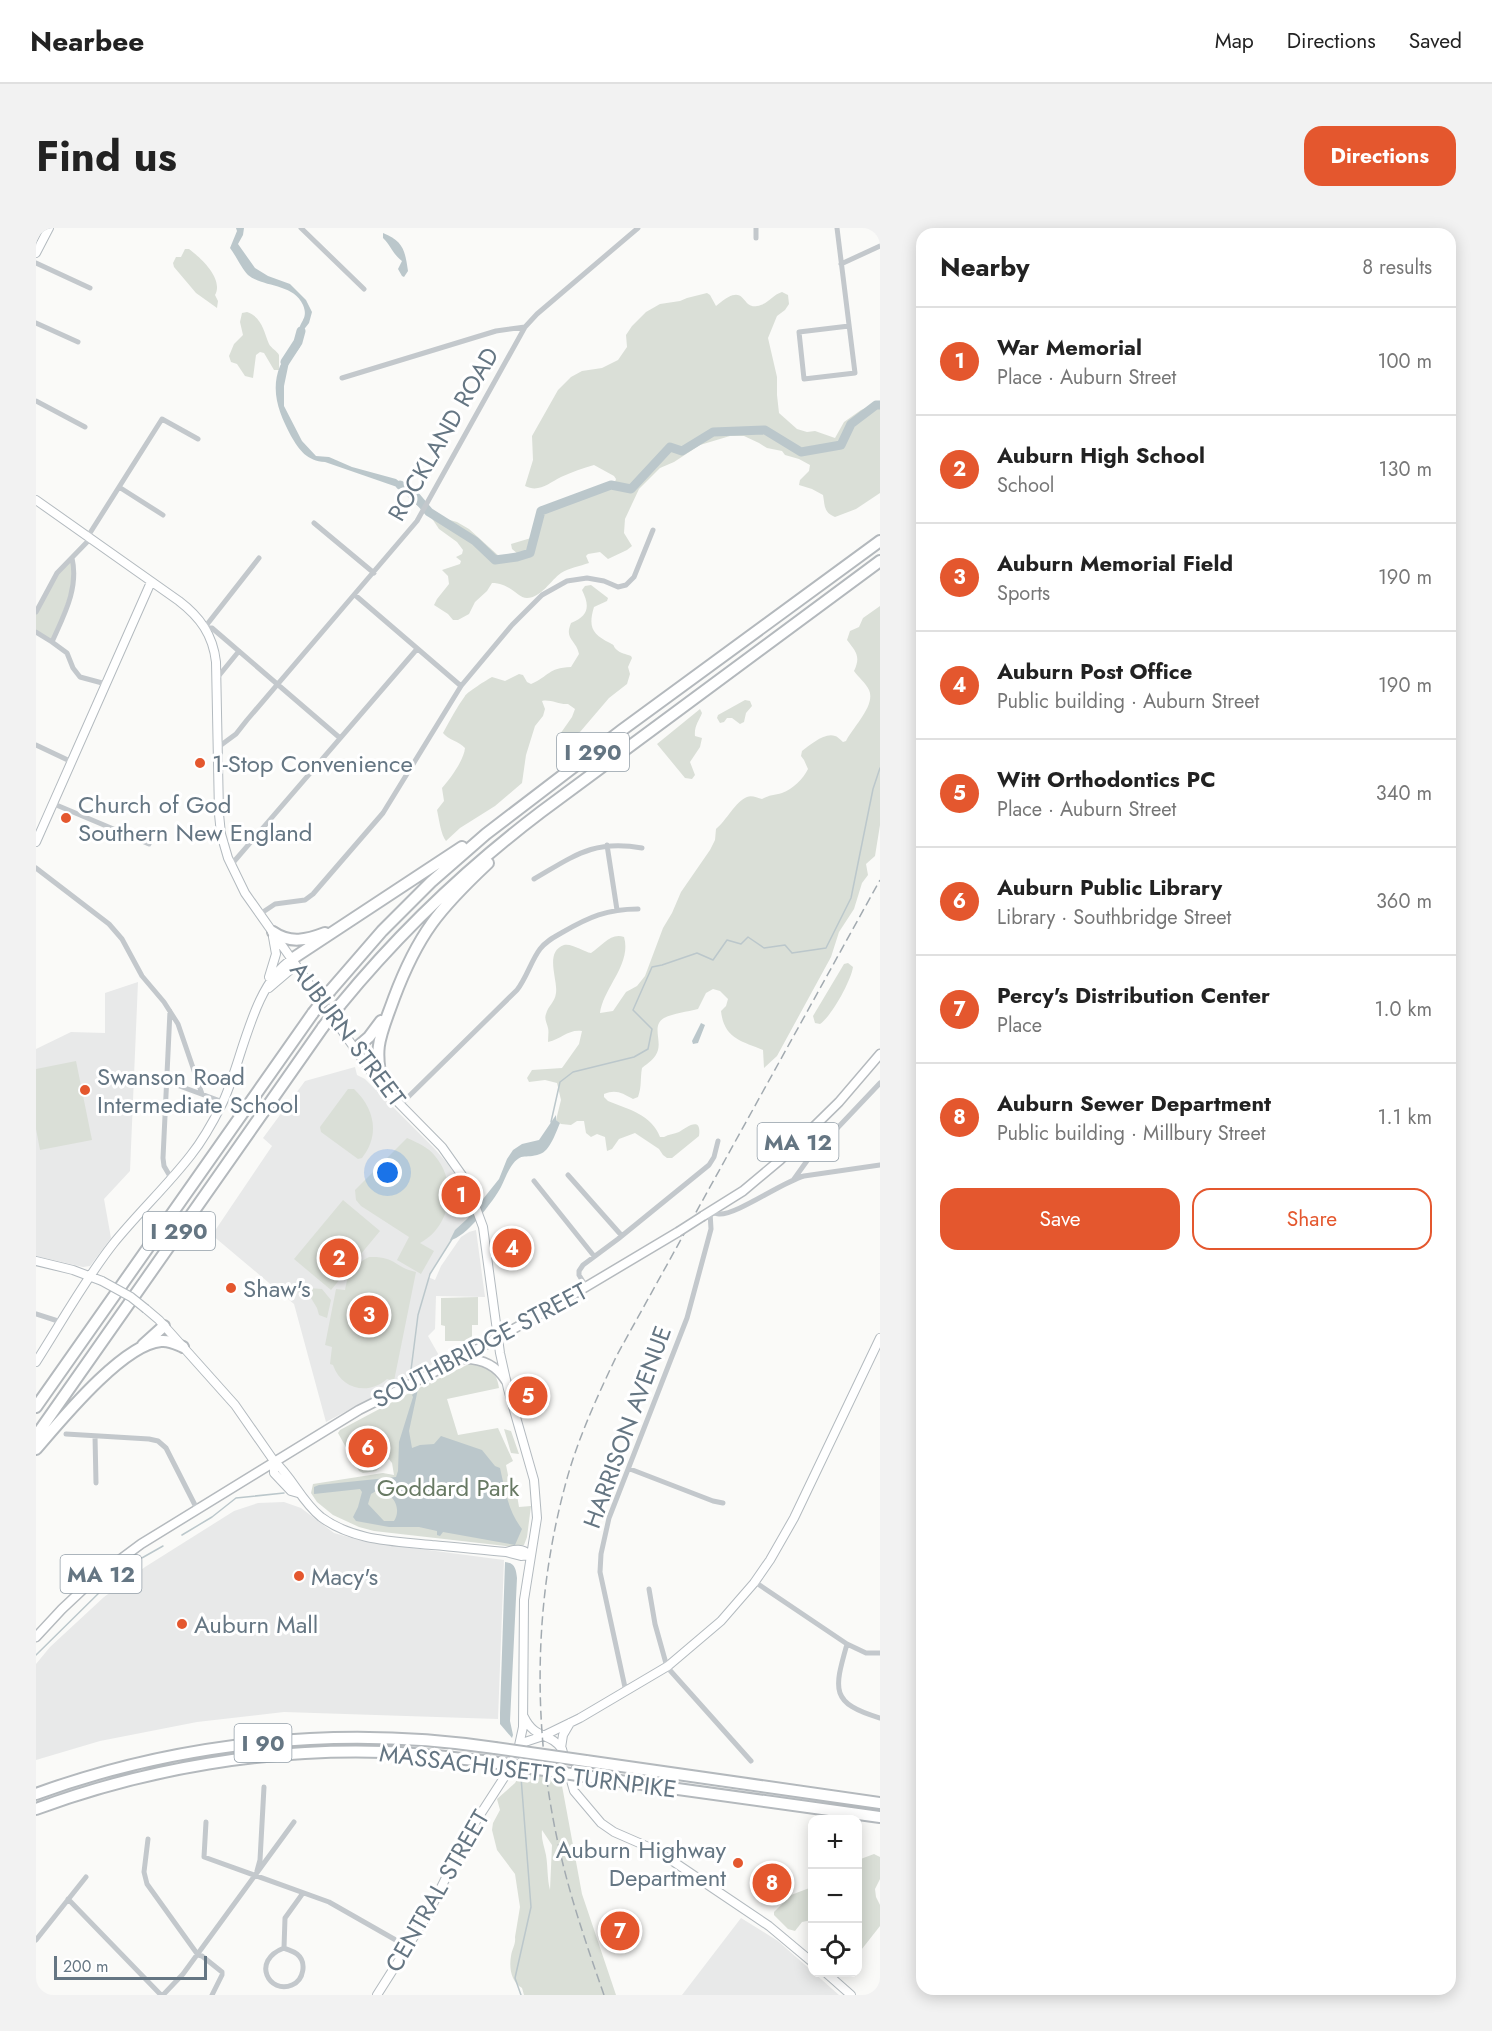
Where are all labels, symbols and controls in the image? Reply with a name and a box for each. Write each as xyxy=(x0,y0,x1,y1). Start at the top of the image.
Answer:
text: Nearbee xyxy=(30,21,144,62)
text: Map xyxy=(1215,26,1254,56)
text: Directions xyxy=(1287,26,1376,56)
text: Saved xyxy=(1409,26,1462,56)
text: Find us xyxy=(36,126,177,187)
button: Directions xyxy=(1304,126,1456,186)
text: Nearby xyxy=(940,248,1029,286)
text: 8 results xyxy=(1362,253,1432,282)
text: War Memorial xyxy=(997,331,1142,363)
street label: ROCKLAND ROAD xyxy=(379,340,507,528)
text: 1 xyxy=(954,347,965,376)
text: 100 m xyxy=(1377,347,1432,376)
text: Place · Auburn Street xyxy=(997,363,1176,392)
text: Auburn High School xyxy=(997,439,1205,471)
text: 2 xyxy=(953,455,966,484)
text: 130 m xyxy=(1378,455,1432,484)
text: School xyxy=(997,471,1054,500)
text: Auburn Memorial Field xyxy=(997,547,1233,579)
text: 3 xyxy=(953,563,966,592)
text: 190 m xyxy=(1378,563,1432,592)
text: Sports xyxy=(997,579,1050,608)
text: Auburn Post Office xyxy=(997,655,1192,687)
text: 4 xyxy=(953,671,966,700)
text: 190 m xyxy=(1378,671,1432,700)
text: Public building · Auburn Street xyxy=(997,687,1259,716)
road number: I 290 xyxy=(557,733,629,771)
place label: 1-Stop Convenience xyxy=(212,746,413,781)
marker: 1-Stop Convenience xyxy=(193,756,207,770)
text: Witt Orthodontics PC xyxy=(997,763,1216,795)
text: 5 xyxy=(953,779,966,808)
text: 340 m xyxy=(1376,779,1432,808)
place label: Church of God Southern New England xyxy=(78,787,313,850)
text: Place · Auburn Street xyxy=(997,795,1176,824)
marker: Church of God Southern New England xyxy=(59,811,73,825)
text: Auburn Public Library xyxy=(997,871,1222,903)
text: 6 xyxy=(953,887,966,916)
text: 360 m xyxy=(1376,887,1432,916)
text: Library · Southbridge Street xyxy=(997,903,1231,932)
street label: AUBURN STREET xyxy=(282,954,414,1114)
text: Percy's Distribution Center xyxy=(997,979,1270,1011)
text: 7 xyxy=(953,995,966,1024)
text: 1.0 km xyxy=(1375,995,1432,1024)
text: Place xyxy=(997,1011,1042,1040)
place label: Swanson Road Intermediate School xyxy=(97,1059,299,1122)
marker: Swanson Road Intermediate School xyxy=(78,1083,92,1097)
text: Auburn Sewer Department xyxy=(997,1087,1271,1119)
text: 8 xyxy=(953,1103,966,1132)
text: 1.1 km xyxy=(1378,1103,1432,1132)
text: Public building · Millbury Street xyxy=(997,1119,1266,1148)
road number: MA 12 xyxy=(758,1123,838,1161)
your location xyxy=(373,1158,402,1187)
pin: 1 xyxy=(442,1172,480,1218)
button: Save xyxy=(940,1188,1180,1250)
button: Share xyxy=(1192,1188,1432,1250)
road number: I 290 xyxy=(143,1212,215,1250)
pin: 4 xyxy=(492,1226,532,1270)
pin: 2 xyxy=(320,1236,358,1280)
place label: Shaw's xyxy=(243,1271,311,1306)
street label: SOUTHBRIDGE STREET xyxy=(366,1273,594,1417)
marker: Shaw's xyxy=(224,1281,238,1295)
pin: 3 xyxy=(350,1292,388,1338)
street label: HARRISON AVENUE xyxy=(574,1321,680,1533)
pin: 5 xyxy=(508,1374,548,1418)
pin: 6 xyxy=(348,1426,388,1470)
park label: Goddard Park xyxy=(377,1470,520,1505)
road number: MA 12 xyxy=(61,1555,142,1593)
place label: Macy's xyxy=(311,1559,378,1594)
marker: Macy's xyxy=(292,1569,306,1583)
place label: Auburn Mall xyxy=(194,1607,318,1642)
marker: Auburn Mall xyxy=(175,1617,189,1631)
road number: I 90 xyxy=(234,1724,292,1762)
street label: MASSACHUSETTS TURNPIKE xyxy=(377,1735,679,1807)
street label: CENTRAL STREET xyxy=(376,1803,498,1979)
map controls xyxy=(808,1815,862,1977)
button: + xyxy=(808,1815,862,1869)
place label: Auburn Highway Department xyxy=(556,1832,726,1895)
marker: Auburn Highway Department xyxy=(731,1856,745,1870)
pin: 8 xyxy=(752,1860,792,1906)
button: − xyxy=(808,1869,862,1923)
pin: 7 xyxy=(600,1908,640,1954)
button: locate xyxy=(808,1923,862,1977)
scale bar xyxy=(54,1953,207,1980)
text: 200 m xyxy=(63,1955,109,1978)

